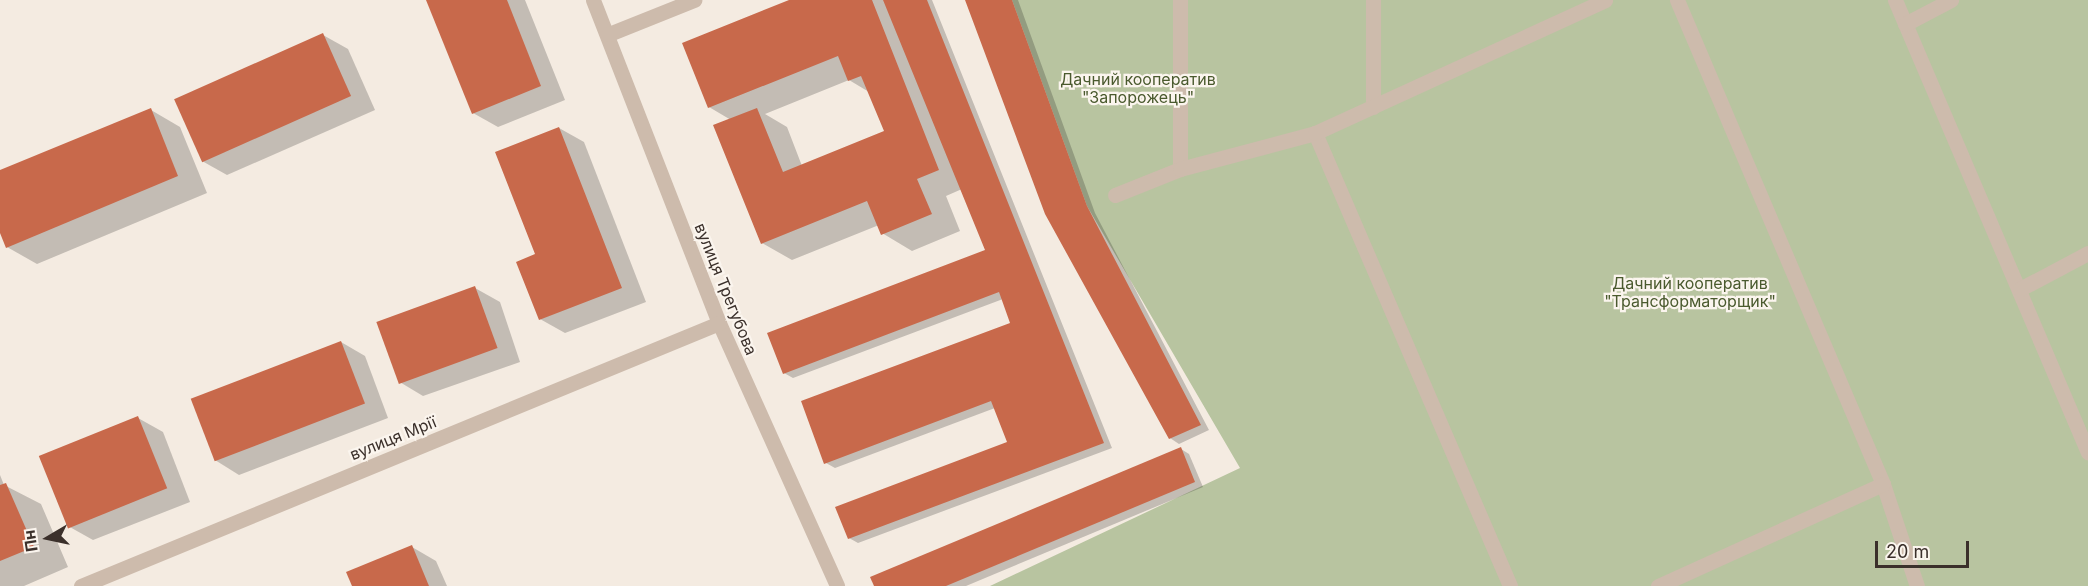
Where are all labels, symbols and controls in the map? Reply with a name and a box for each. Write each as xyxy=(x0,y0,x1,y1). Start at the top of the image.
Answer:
park label: Дачний кооператив "Запорожець" xyxy=(1060,69,1216,107)
street label: вулиця Трегубова xyxy=(691,220,761,358)
park label: Дачний кооператив "Трансформаторщик" xyxy=(1604,273,1776,311)
street label: вулиця Мрії xyxy=(347,412,439,464)
north arrow xyxy=(18,508,78,568)
text: Пн xyxy=(19,528,42,553)
scale bar xyxy=(1878,529,1972,567)
text: 20 m xyxy=(1886,541,1929,562)

